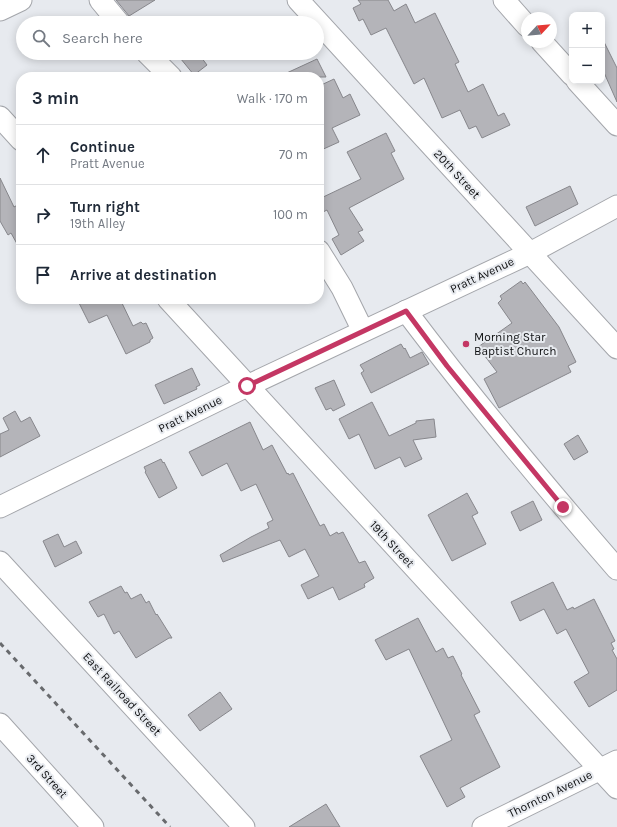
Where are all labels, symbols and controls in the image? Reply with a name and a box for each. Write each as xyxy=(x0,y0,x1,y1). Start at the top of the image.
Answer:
north arrow xyxy=(521,12,557,48)
map controls xyxy=(569,12,605,84)
button: + xyxy=(569,12,605,48)
search box xyxy=(16,16,324,60)
icon: search xyxy=(30,27,52,49)
text: Search here xyxy=(62,29,143,47)
button: − xyxy=(569,48,605,84)
text: 3 min xyxy=(32,88,79,108)
text: Walk · 170 m xyxy=(237,91,308,106)
text: Continue xyxy=(70,138,135,156)
icon: ahead xyxy=(32,144,54,166)
text: 70 m xyxy=(279,147,308,162)
street label: 20th Street xyxy=(431,147,483,202)
text: Pratt Avenue xyxy=(70,156,145,171)
text: Turn right xyxy=(70,198,140,216)
icon: right xyxy=(32,204,54,226)
text: 100 m xyxy=(273,207,308,222)
text: 19th Alley xyxy=(70,216,125,231)
street label: Pratt Avenue xyxy=(448,254,516,296)
icon: arrive xyxy=(32,264,54,286)
text: Arrive at destination xyxy=(70,266,217,284)
place label: Morning Star Baptist Church xyxy=(474,330,556,358)
marker: Morning Star Baptist Church xyxy=(461,339,471,349)
route start xyxy=(238,377,256,395)
street label: Pratt Avenue xyxy=(156,393,224,435)
route end xyxy=(554,498,572,516)
street label: 19th Street xyxy=(367,518,417,571)
street label: East Railroad Street xyxy=(80,650,164,739)
street label: 3rd Street xyxy=(24,751,71,801)
street label: Thornton Avenue xyxy=(506,768,594,820)

